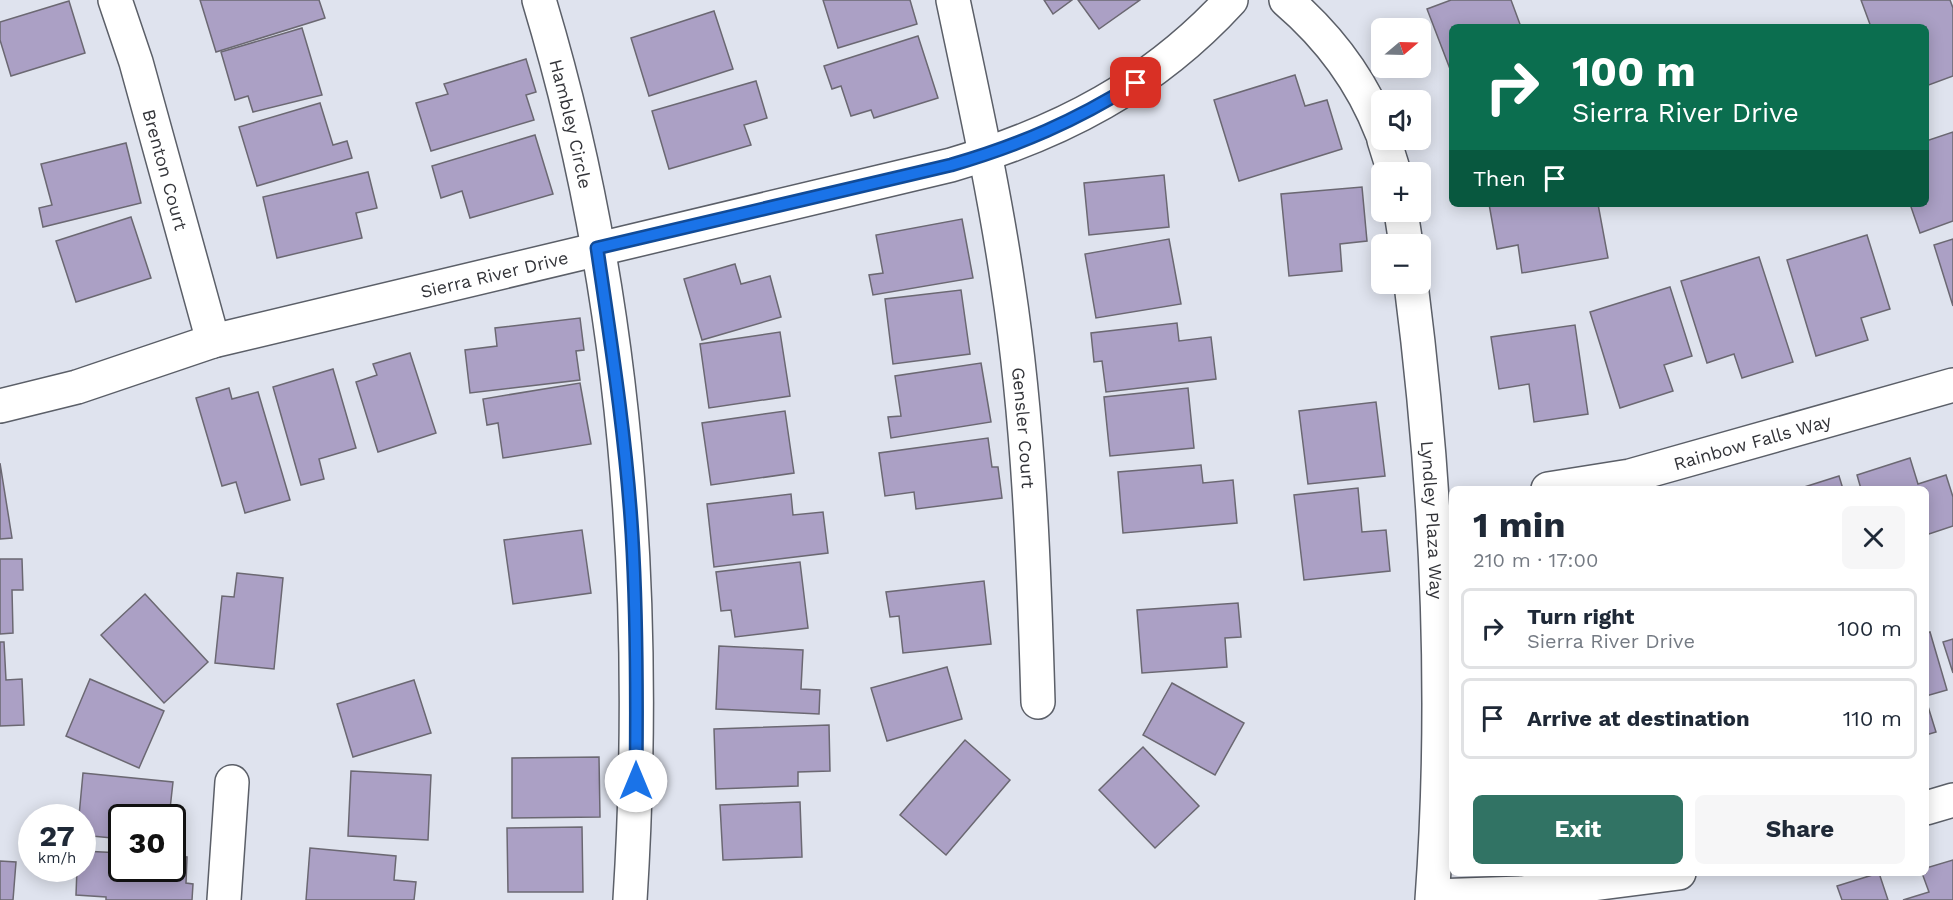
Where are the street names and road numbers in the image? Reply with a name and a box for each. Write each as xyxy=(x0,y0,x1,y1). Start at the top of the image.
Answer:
street label: Hambley Circle xyxy=(546,57,597,190)
street label: Brenton Court xyxy=(139,107,192,233)
street label: Sierra River Drive xyxy=(418,246,570,302)
street label: Gensler Court xyxy=(1008,366,1040,490)
street label: Rainbow Falls Way xyxy=(1671,409,1834,474)
street label: Lyndley Plaza Way xyxy=(1417,440,1448,600)

